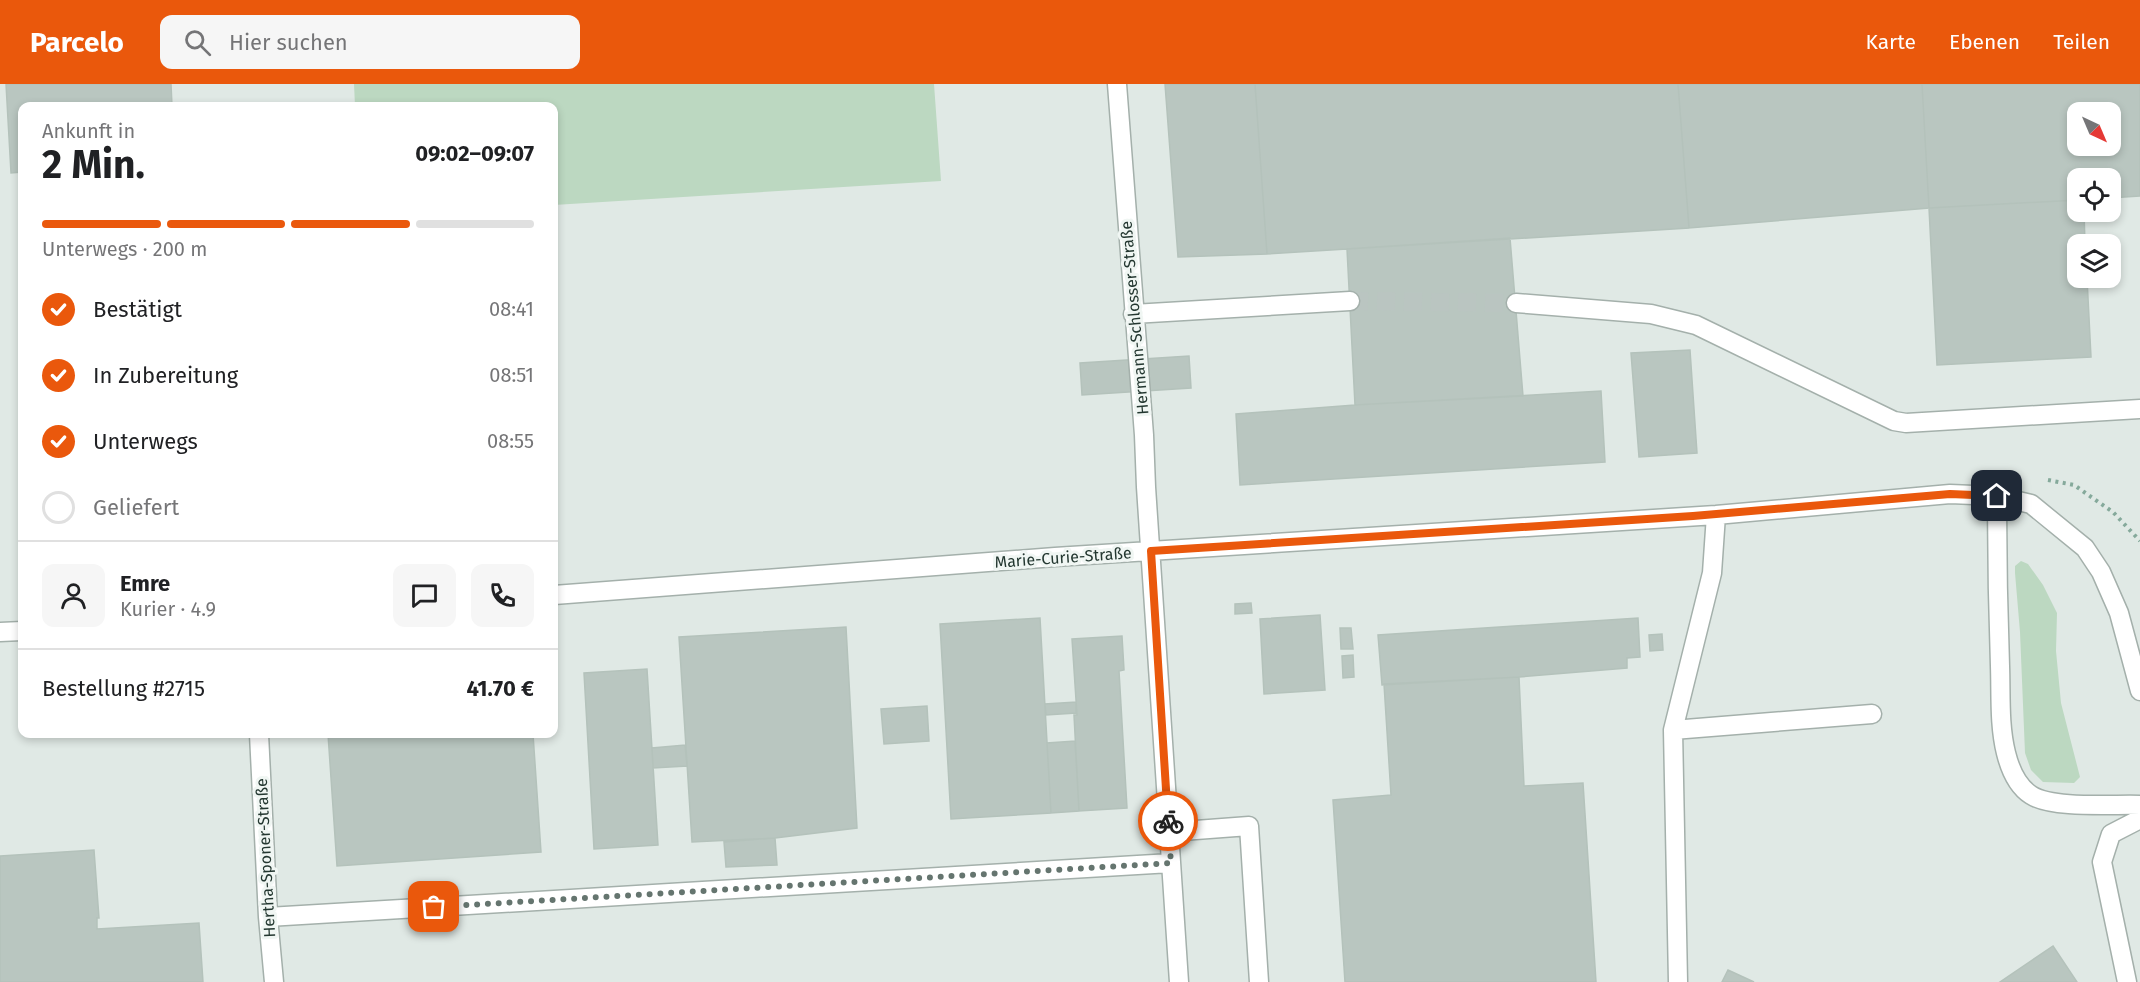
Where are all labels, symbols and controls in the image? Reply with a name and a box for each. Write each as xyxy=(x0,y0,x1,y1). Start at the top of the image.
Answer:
search box xyxy=(160,15,580,69)
text: Parcelo xyxy=(30,26,124,59)
icon: search xyxy=(181,26,214,59)
text: Hier suchen xyxy=(229,29,348,56)
text: Karte xyxy=(1865,29,1916,55)
text: Ebenen xyxy=(1949,29,2020,55)
text: Teilen xyxy=(2053,29,2110,55)
north arrow xyxy=(2067,102,2121,156)
map controls xyxy=(2067,102,2121,288)
text: Ankunft in xyxy=(42,119,135,143)
text: 09:02–09:07 xyxy=(415,140,534,167)
text: 2 Min. xyxy=(42,142,145,188)
button: locate xyxy=(2067,168,2121,222)
street label: Hermann-Schlosser-Straße xyxy=(1117,220,1152,416)
button: layers xyxy=(2067,234,2121,288)
text: Unterwegs · 200 m xyxy=(42,237,207,261)
icon: check xyxy=(42,293,75,326)
text: Bestätigt xyxy=(93,296,182,323)
text: 08:41 xyxy=(489,297,534,321)
icon: check xyxy=(42,359,75,392)
text: In Zubereitung xyxy=(93,362,238,389)
text: 08:51 xyxy=(489,363,534,387)
icon: check xyxy=(42,425,75,458)
text: Unterwegs xyxy=(93,428,198,455)
text: 08:55 xyxy=(487,429,534,453)
pin xyxy=(1971,470,2022,521)
icon: home xyxy=(1980,479,2013,512)
text: Geliefert xyxy=(93,494,179,521)
street label: Marie-Curie-Straße xyxy=(994,543,1132,572)
button: person xyxy=(42,564,105,627)
button: chat xyxy=(393,564,456,627)
button: phone xyxy=(471,564,534,627)
text: Emre xyxy=(120,570,170,597)
text: Kurier · 4.9 xyxy=(120,597,216,621)
text: Bestellung #2715 xyxy=(42,675,205,702)
text: 41.70 € xyxy=(467,675,534,702)
street label: Hertha-Sponer-Straße xyxy=(252,778,279,938)
courier xyxy=(1138,791,1198,851)
icon: bike xyxy=(1152,805,1185,838)
pin xyxy=(408,881,459,932)
icon: bag xyxy=(417,890,450,923)

